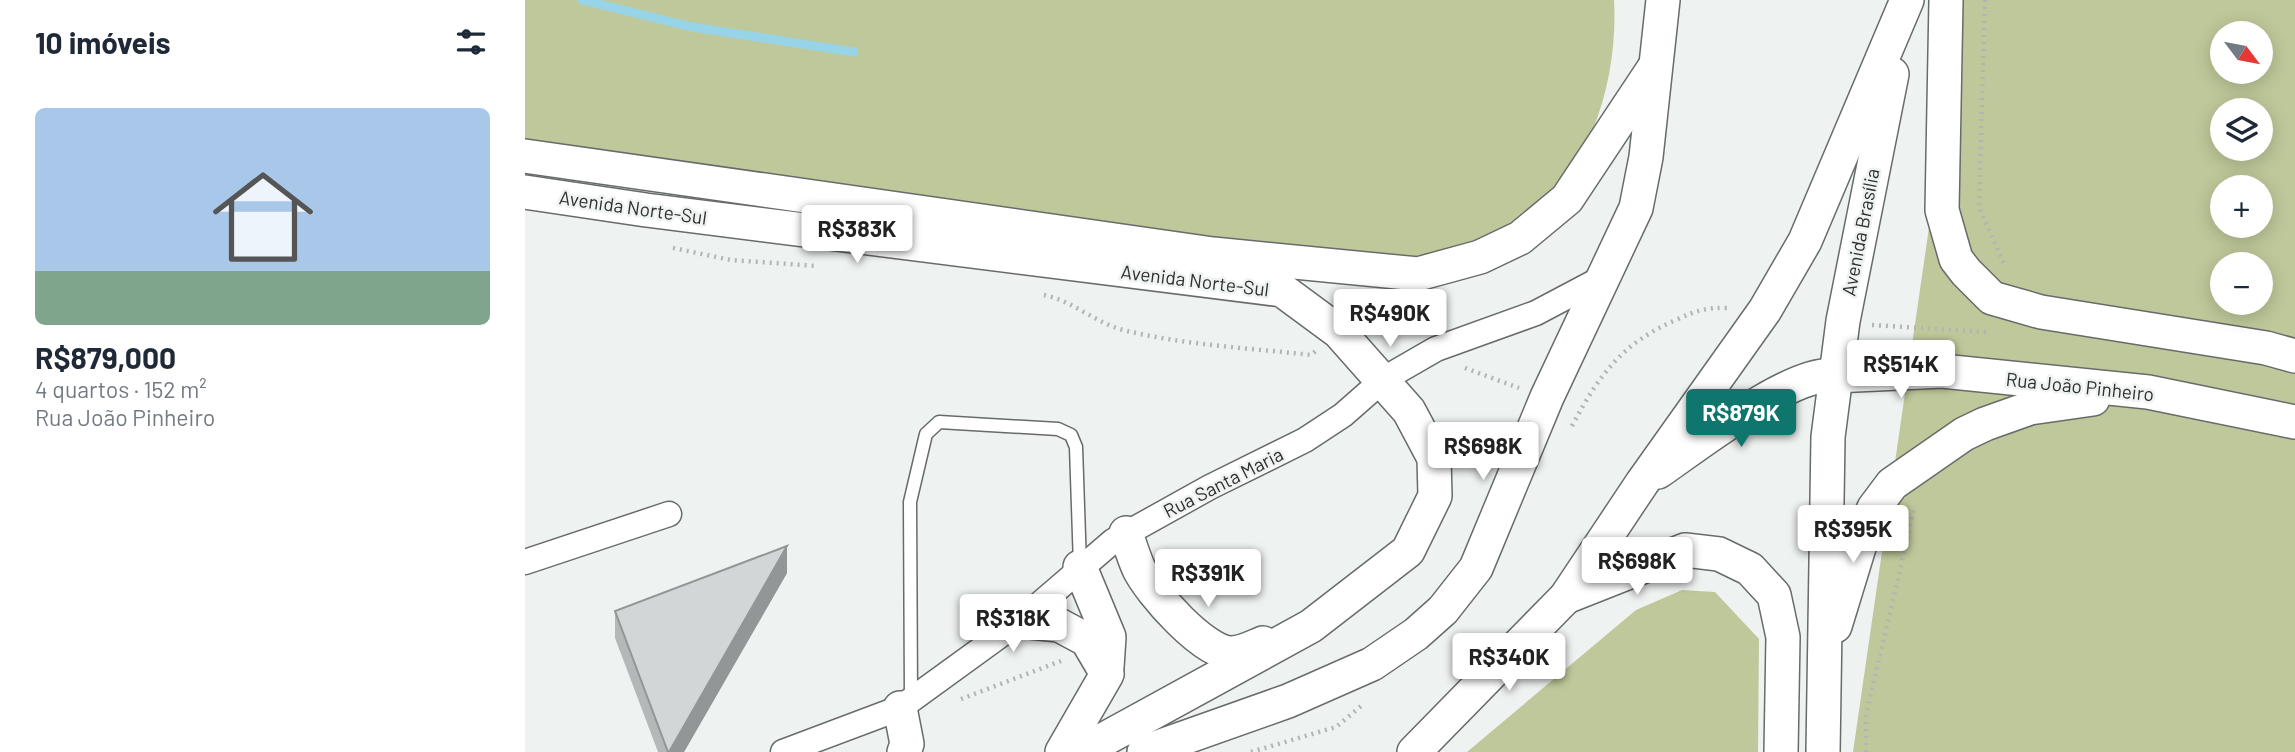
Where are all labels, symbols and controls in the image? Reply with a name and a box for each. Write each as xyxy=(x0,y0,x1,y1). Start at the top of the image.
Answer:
north arrow xyxy=(2210,21,2273,84)
map controls xyxy=(2210,21,2273,315)
icon: filters xyxy=(452,23,490,61)
text: 10 imóveis xyxy=(35,24,171,60)
button: layers xyxy=(2210,98,2273,161)
icon: home xyxy=(200,154,326,280)
street label: Avenida Brasília xyxy=(1836,166,1884,298)
button: + xyxy=(2210,175,2273,238)
street label: Avenida Norte-Sul xyxy=(558,185,708,229)
pin: R$383K xyxy=(800,205,914,265)
text: R$383K xyxy=(818,214,896,242)
button: − xyxy=(2210,252,2273,315)
street label: Avenida Norte-Sul xyxy=(1120,260,1270,300)
pin: R$490K xyxy=(1333,290,1447,349)
text: R$490K xyxy=(1350,298,1430,326)
text: R$879,000 xyxy=(35,339,176,375)
pin: R$514K xyxy=(1844,340,1958,400)
text: R$514K xyxy=(1863,349,1939,377)
street label: Rua João Pinheiro xyxy=(2005,367,2155,405)
text: 4 quartos · 152 m² xyxy=(35,375,207,403)
pin: R$879K xyxy=(1684,390,1798,449)
text: R$879K xyxy=(1702,398,1780,426)
text: Rua João Pinheiro xyxy=(35,403,215,431)
pin: R$698K xyxy=(1426,422,1540,482)
text: R$698K xyxy=(1444,431,1522,459)
street label: Rua Santa Maria xyxy=(1159,442,1287,522)
pin: R$395K xyxy=(1796,505,1910,565)
text: R$395K xyxy=(1814,514,1892,542)
pin: R$698K xyxy=(1580,538,1694,597)
text: R$698K xyxy=(1598,546,1676,574)
pin: R$391K xyxy=(1151,550,1265,609)
text: R$391K xyxy=(1171,558,1245,586)
pin: R$318K xyxy=(956,594,1070,654)
text: R$318K xyxy=(976,603,1050,631)
pin: R$340K xyxy=(1452,634,1566,693)
text: R$340K xyxy=(1468,642,1550,670)

